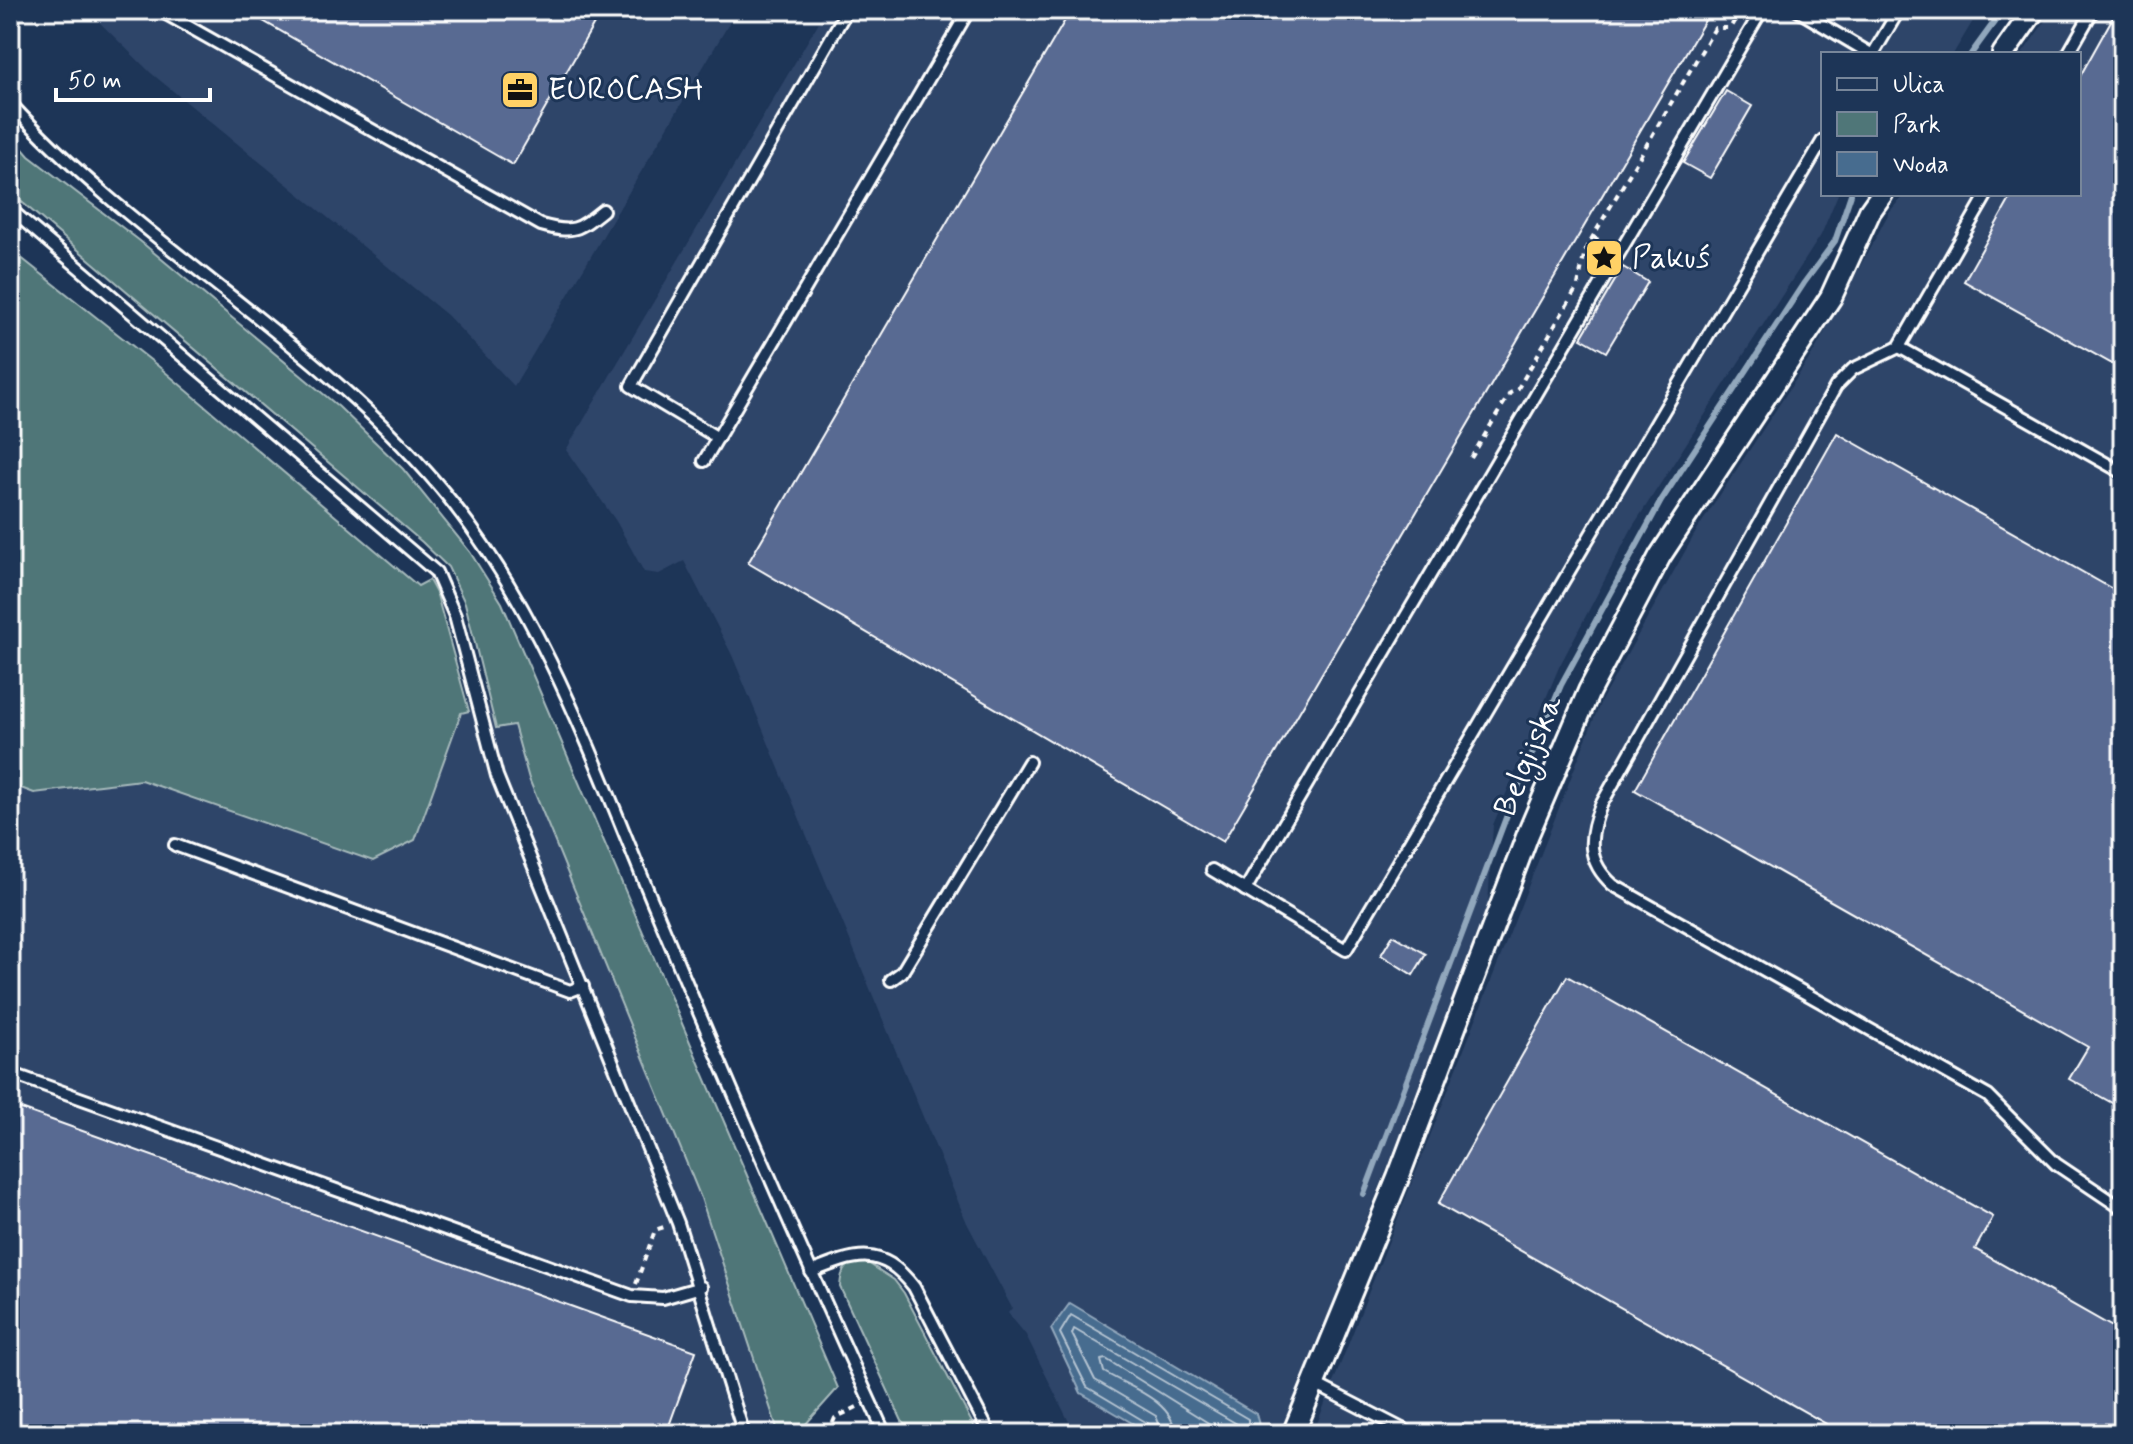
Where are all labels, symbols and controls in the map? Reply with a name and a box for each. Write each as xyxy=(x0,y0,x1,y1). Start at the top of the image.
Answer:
scale bar xyxy=(56,52,210,102)
legend xyxy=(1821,52,2081,196)
text: 50 m xyxy=(68,66,122,97)
office icon: EUROCASH xyxy=(499,69,541,111)
place label: EUROCASH xyxy=(548,69,704,111)
text: Ulica xyxy=(1893,70,1945,101)
text: Park xyxy=(1893,110,1941,141)
text: Woda xyxy=(1893,150,1949,181)
place icon: Pakuś xyxy=(1583,237,1625,279)
place label: Pakuś xyxy=(1632,237,1710,279)
street label: Belgijska xyxy=(1485,688,1575,824)

